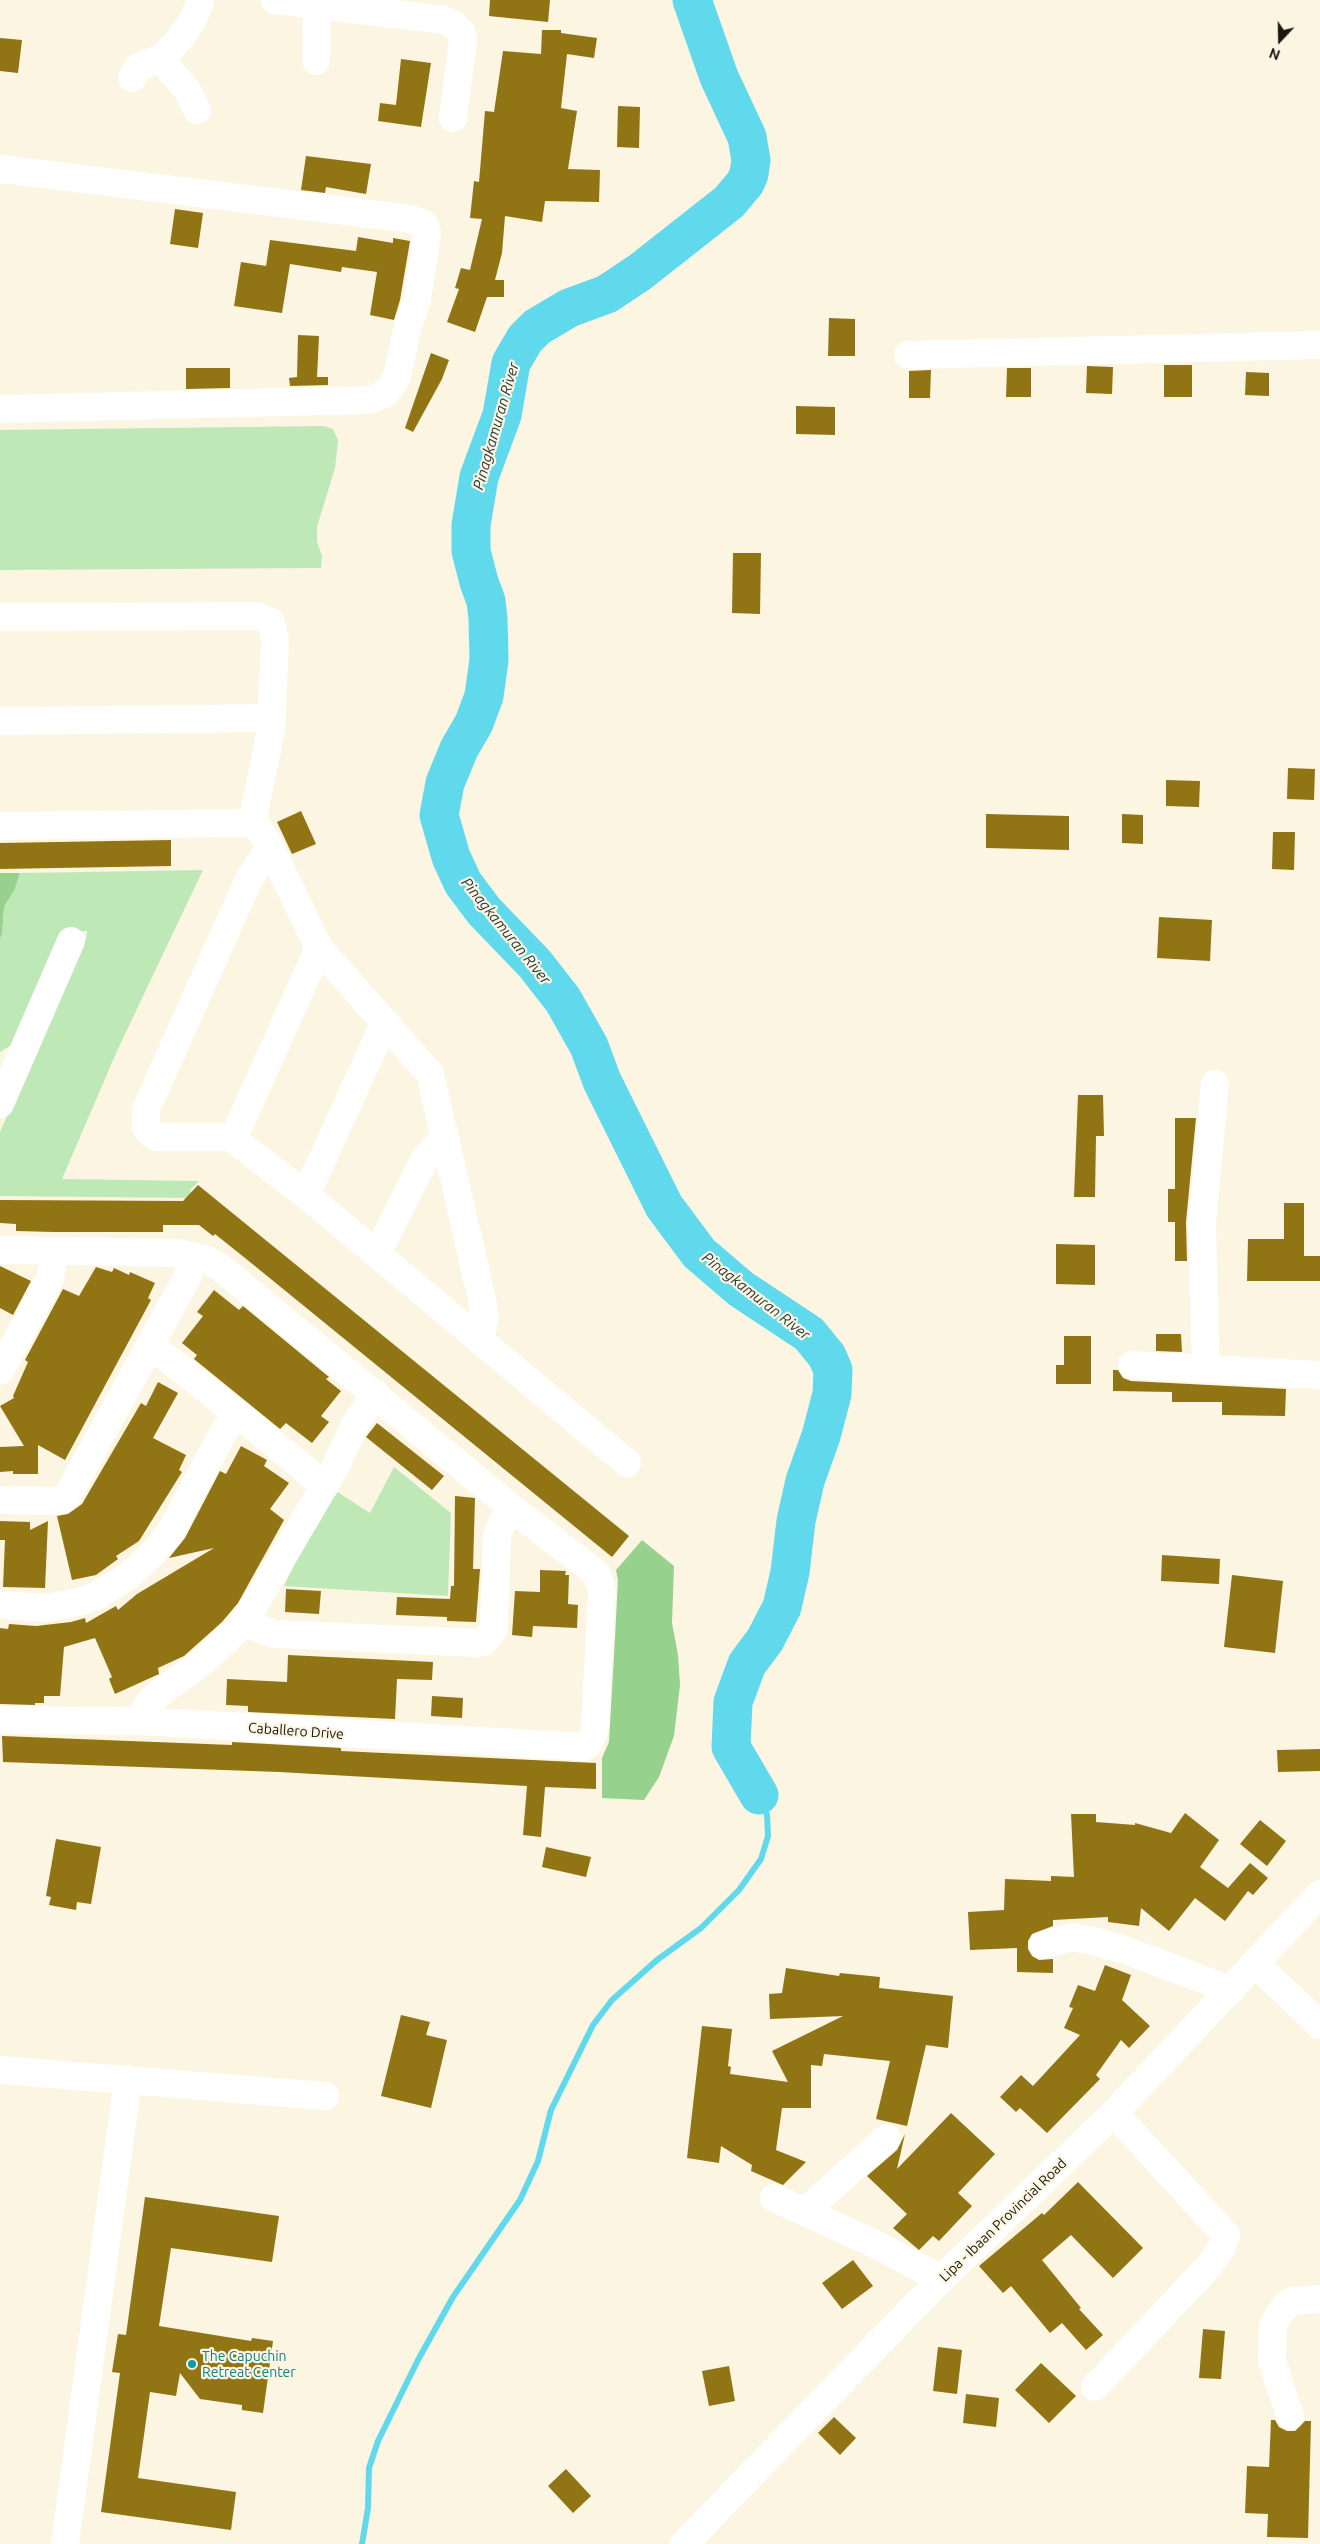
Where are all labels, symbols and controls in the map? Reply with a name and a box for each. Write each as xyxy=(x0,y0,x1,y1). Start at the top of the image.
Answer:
north arrow xyxy=(1255,15,1305,65)
text: N xyxy=(1267,45,1282,63)
water label: Pinagkamuran River xyxy=(469,360,523,492)
water label: Pinagkamuran River xyxy=(457,874,555,988)
water label: Pinagkamuran River xyxy=(698,1248,814,1344)
street label: Caballero Drive xyxy=(248,1719,344,1743)
street label: Lipa - Ibaan Provincial Road xyxy=(936,2155,1070,2285)
place label: The Capuchin Retreat Center xyxy=(202,2348,296,2380)
marker: The Capuchin Retreat Center xyxy=(186,2358,198,2370)

